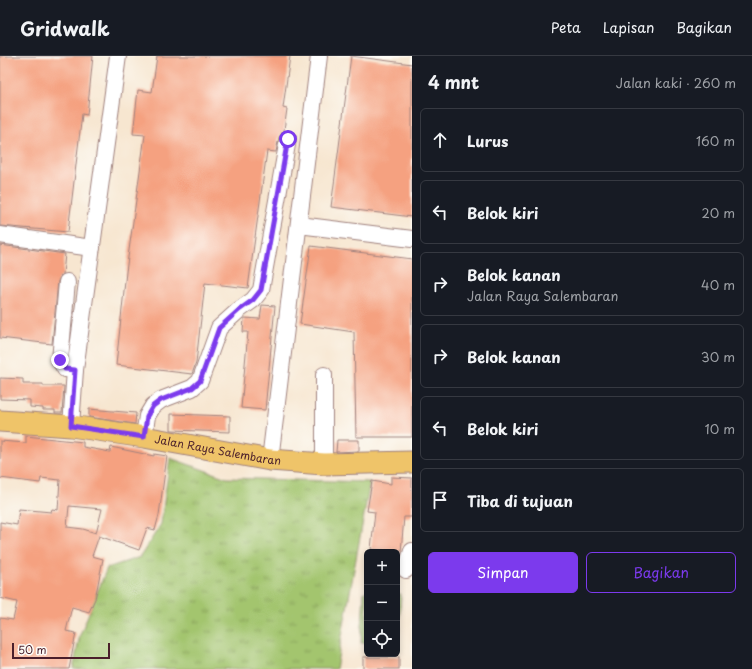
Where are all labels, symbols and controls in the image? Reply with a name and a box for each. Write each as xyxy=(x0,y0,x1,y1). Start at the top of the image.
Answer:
text: Gridwalk xyxy=(20,14,110,42)
text: Peta xyxy=(551,17,581,38)
text: Lapisan xyxy=(603,17,654,38)
text: Bagikan xyxy=(676,17,732,38)
text: 4 mnt xyxy=(428,69,479,95)
text: Jalan kaki · 260 m xyxy=(616,73,736,92)
icon: ahead xyxy=(429,129,451,151)
text: Lurus xyxy=(467,129,508,152)
route start xyxy=(279,130,297,148)
text: 160 m xyxy=(696,131,735,150)
icon: left xyxy=(429,201,451,223)
text: Belok kiri xyxy=(467,201,538,224)
text: 20 m xyxy=(701,203,735,222)
text: Belok kanan xyxy=(467,263,561,286)
icon: right xyxy=(429,273,451,295)
text: 40 m xyxy=(701,275,735,294)
text: Jalan Raya Salembaran xyxy=(467,286,618,305)
icon: right xyxy=(429,345,451,367)
text: Belok kanan xyxy=(467,345,561,368)
text: 30 m xyxy=(701,347,735,366)
route end xyxy=(51,351,69,369)
icon: left xyxy=(429,417,451,439)
text: Belok kiri xyxy=(467,417,538,440)
text: 10 m xyxy=(705,419,735,438)
street label: Jalan Raya Salembaran xyxy=(153,430,282,469)
icon: arrive xyxy=(429,489,451,511)
text: Tiba di tujuan xyxy=(467,489,573,512)
map controls xyxy=(364,549,400,657)
button: + xyxy=(364,549,400,585)
button: Simpan xyxy=(428,552,578,593)
button: Bagikan xyxy=(586,552,736,593)
button: − xyxy=(364,585,400,621)
button: locate xyxy=(364,621,400,657)
scale bar xyxy=(12,641,110,660)
text: 50 m xyxy=(18,641,47,658)

